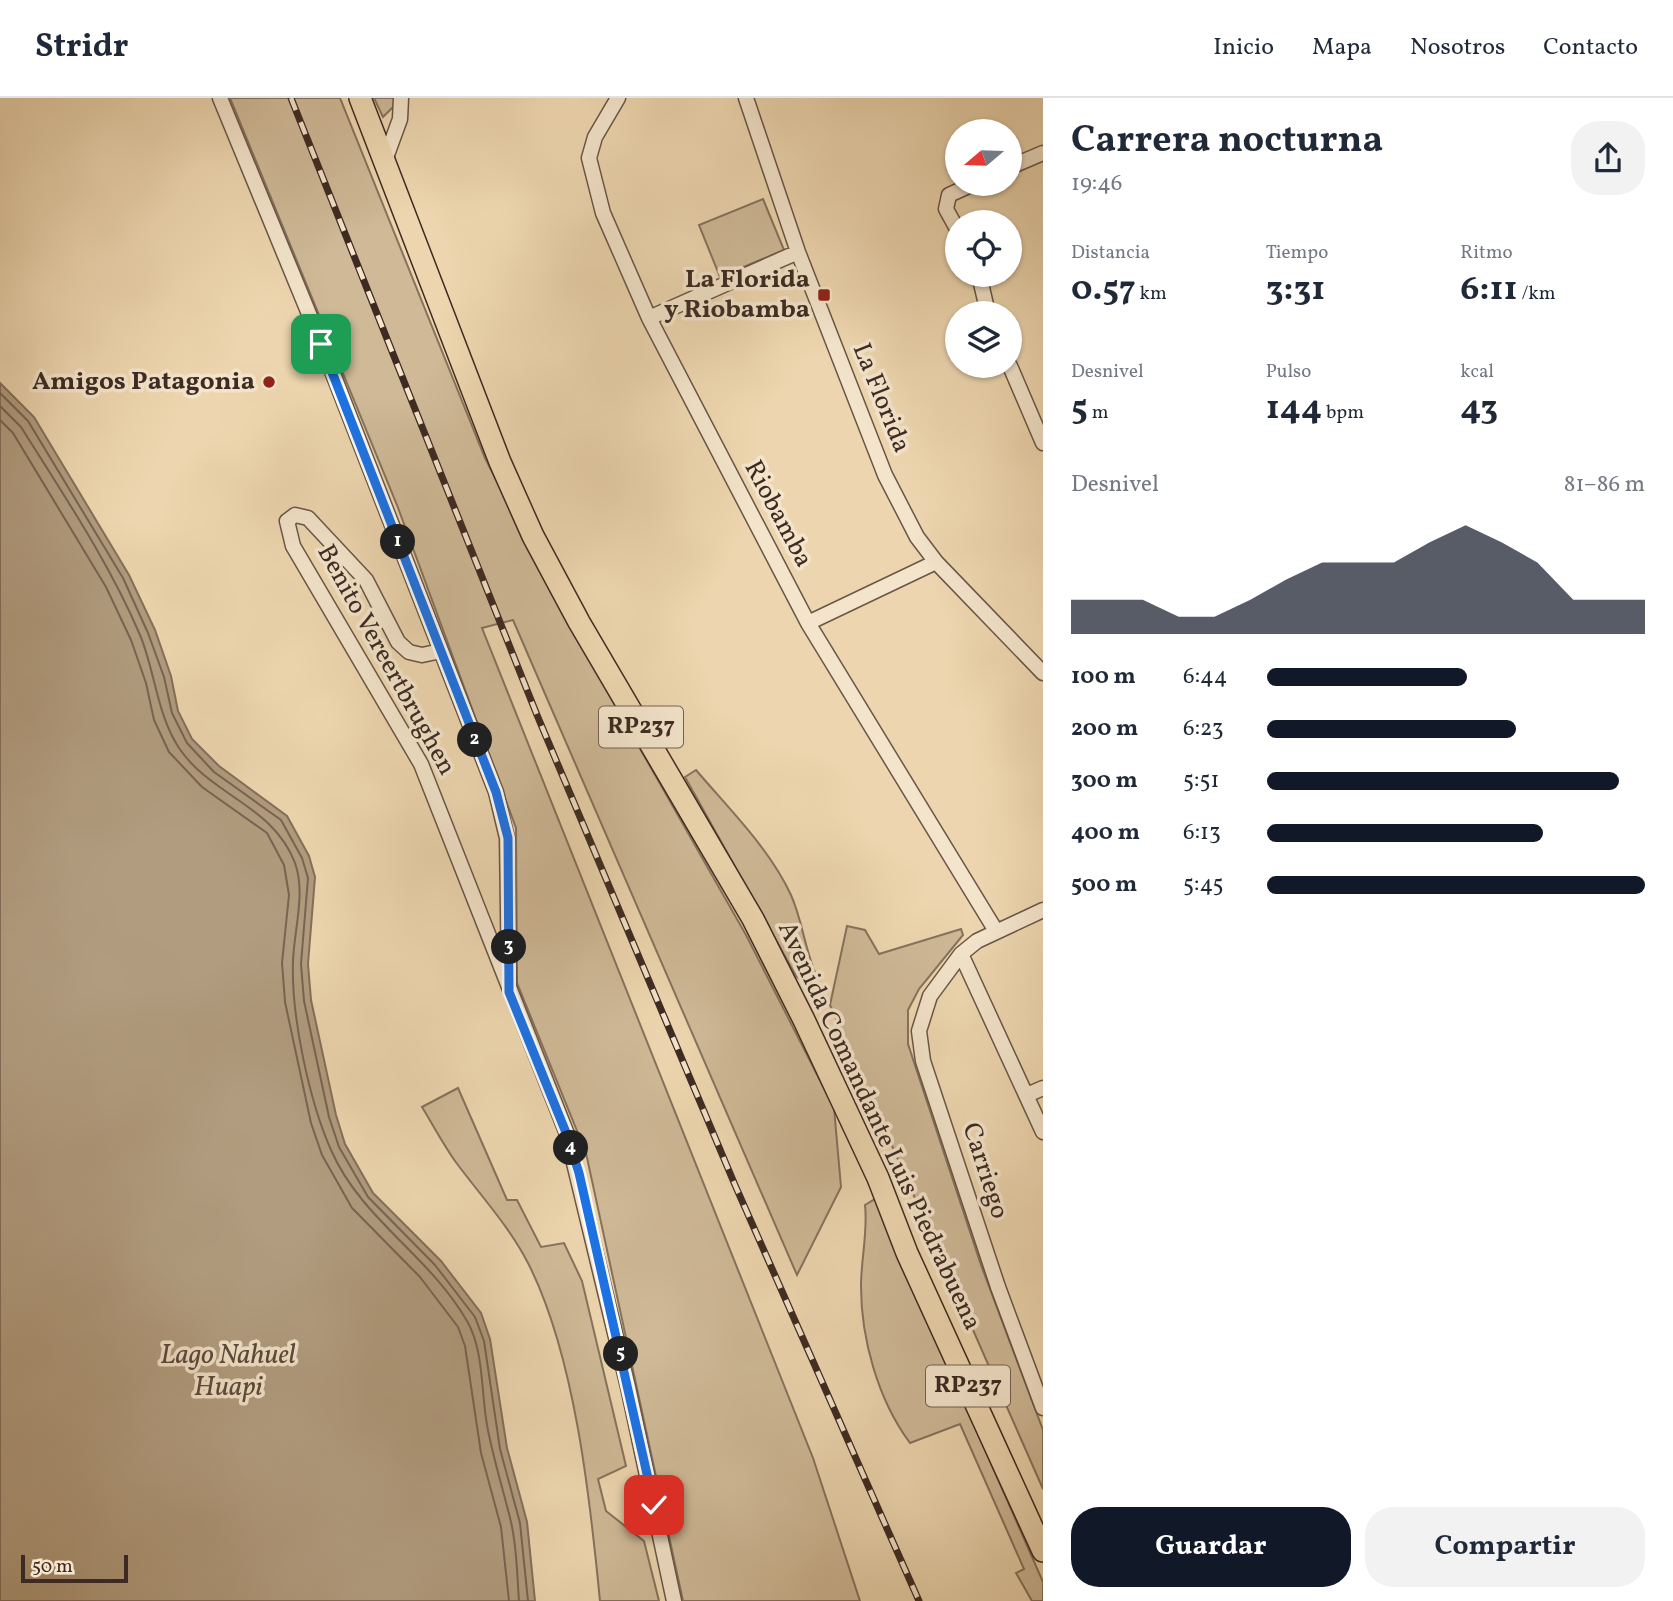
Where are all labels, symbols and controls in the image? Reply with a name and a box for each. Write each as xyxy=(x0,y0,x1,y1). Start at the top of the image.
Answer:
text: Stridr xyxy=(35,25,128,71)
text: Inicio xyxy=(1213,31,1274,65)
text: Mapa xyxy=(1312,31,1372,65)
text: Nosotros xyxy=(1410,31,1505,65)
text: Contacto xyxy=(1543,31,1638,65)
text: Carrera nocturna xyxy=(1071,115,1383,168)
north arrow xyxy=(945,119,1022,196)
map controls xyxy=(945,119,1022,378)
button: share xyxy=(1571,121,1645,195)
text: 19:46 xyxy=(1071,168,1122,200)
button: locate xyxy=(945,210,1022,287)
text: Distancia xyxy=(1071,240,1150,266)
text: Tiempo xyxy=(1266,240,1328,266)
text: Ritmo xyxy=(1460,240,1513,266)
place label: La Florida y Riobamba xyxy=(664,262,810,328)
text: 0.57 xyxy=(1071,266,1136,314)
text: 3:31 xyxy=(1266,266,1325,314)
text: 6:11 xyxy=(1460,266,1518,314)
text: km xyxy=(1136,281,1167,307)
text: /km xyxy=(1518,281,1556,307)
marker: La Florida y Riobamba xyxy=(816,287,832,303)
button: layers xyxy=(945,301,1022,378)
pin xyxy=(291,314,351,374)
icon: arrive xyxy=(302,325,340,363)
street label: La Florida xyxy=(843,338,919,458)
text: Desnivel xyxy=(1071,359,1144,385)
text: Pulso xyxy=(1266,359,1311,385)
text: kcal xyxy=(1460,359,1494,385)
place label: Amigos Patagonia xyxy=(32,364,255,400)
marker: Amigos Patagonia xyxy=(261,374,277,390)
text: 5 xyxy=(1071,385,1088,433)
text: 144 xyxy=(1266,385,1322,433)
text: 43 xyxy=(1460,385,1498,433)
text: m xyxy=(1088,400,1108,426)
text: bpm xyxy=(1322,400,1364,426)
street label: Riobamba xyxy=(735,454,821,574)
text: Desnivel xyxy=(1071,469,1159,501)
text: 81–86 m xyxy=(1564,469,1645,501)
pin: 1 xyxy=(380,524,416,560)
text: 1 xyxy=(394,528,401,554)
street label: Benito Vereertbrughen xyxy=(308,538,464,782)
text: 100 m xyxy=(1071,661,1136,693)
text: 6:44 xyxy=(1183,661,1228,693)
road number: RP237 xyxy=(599,706,683,748)
text: 200 m xyxy=(1071,713,1138,745)
text: 6:23 xyxy=(1183,713,1224,745)
pin: 2 xyxy=(458,722,492,758)
text: 2 xyxy=(470,726,479,752)
text: 300 m xyxy=(1071,765,1138,797)
text: 5:51 xyxy=(1183,765,1219,797)
text: 400 m xyxy=(1071,817,1140,849)
text: 6:13 xyxy=(1183,817,1221,849)
text: 500 m xyxy=(1071,869,1137,901)
text: 5:45 xyxy=(1183,869,1224,901)
street label: Avenida Comandante Luis Piedrabuena xyxy=(768,916,990,1336)
pin: 3 xyxy=(491,930,526,964)
text: 3 xyxy=(504,933,513,959)
street label: Carriego xyxy=(953,1118,1017,1224)
pin: 4 xyxy=(554,1130,588,1166)
text: 4 xyxy=(565,1134,576,1160)
water label: Lago Nahuel Huapi xyxy=(160,1336,296,1407)
pin: 5 xyxy=(604,1336,638,1372)
text: 5 xyxy=(616,1340,625,1366)
road number: RP237 xyxy=(926,1366,1010,1406)
pin xyxy=(624,1475,684,1535)
icon: check xyxy=(635,1486,673,1524)
button: Guardar xyxy=(1071,1507,1351,1587)
button: Compartir xyxy=(1365,1507,1645,1587)
scale bar xyxy=(21,1552,128,1584)
text: 50 m xyxy=(32,1554,73,1580)

